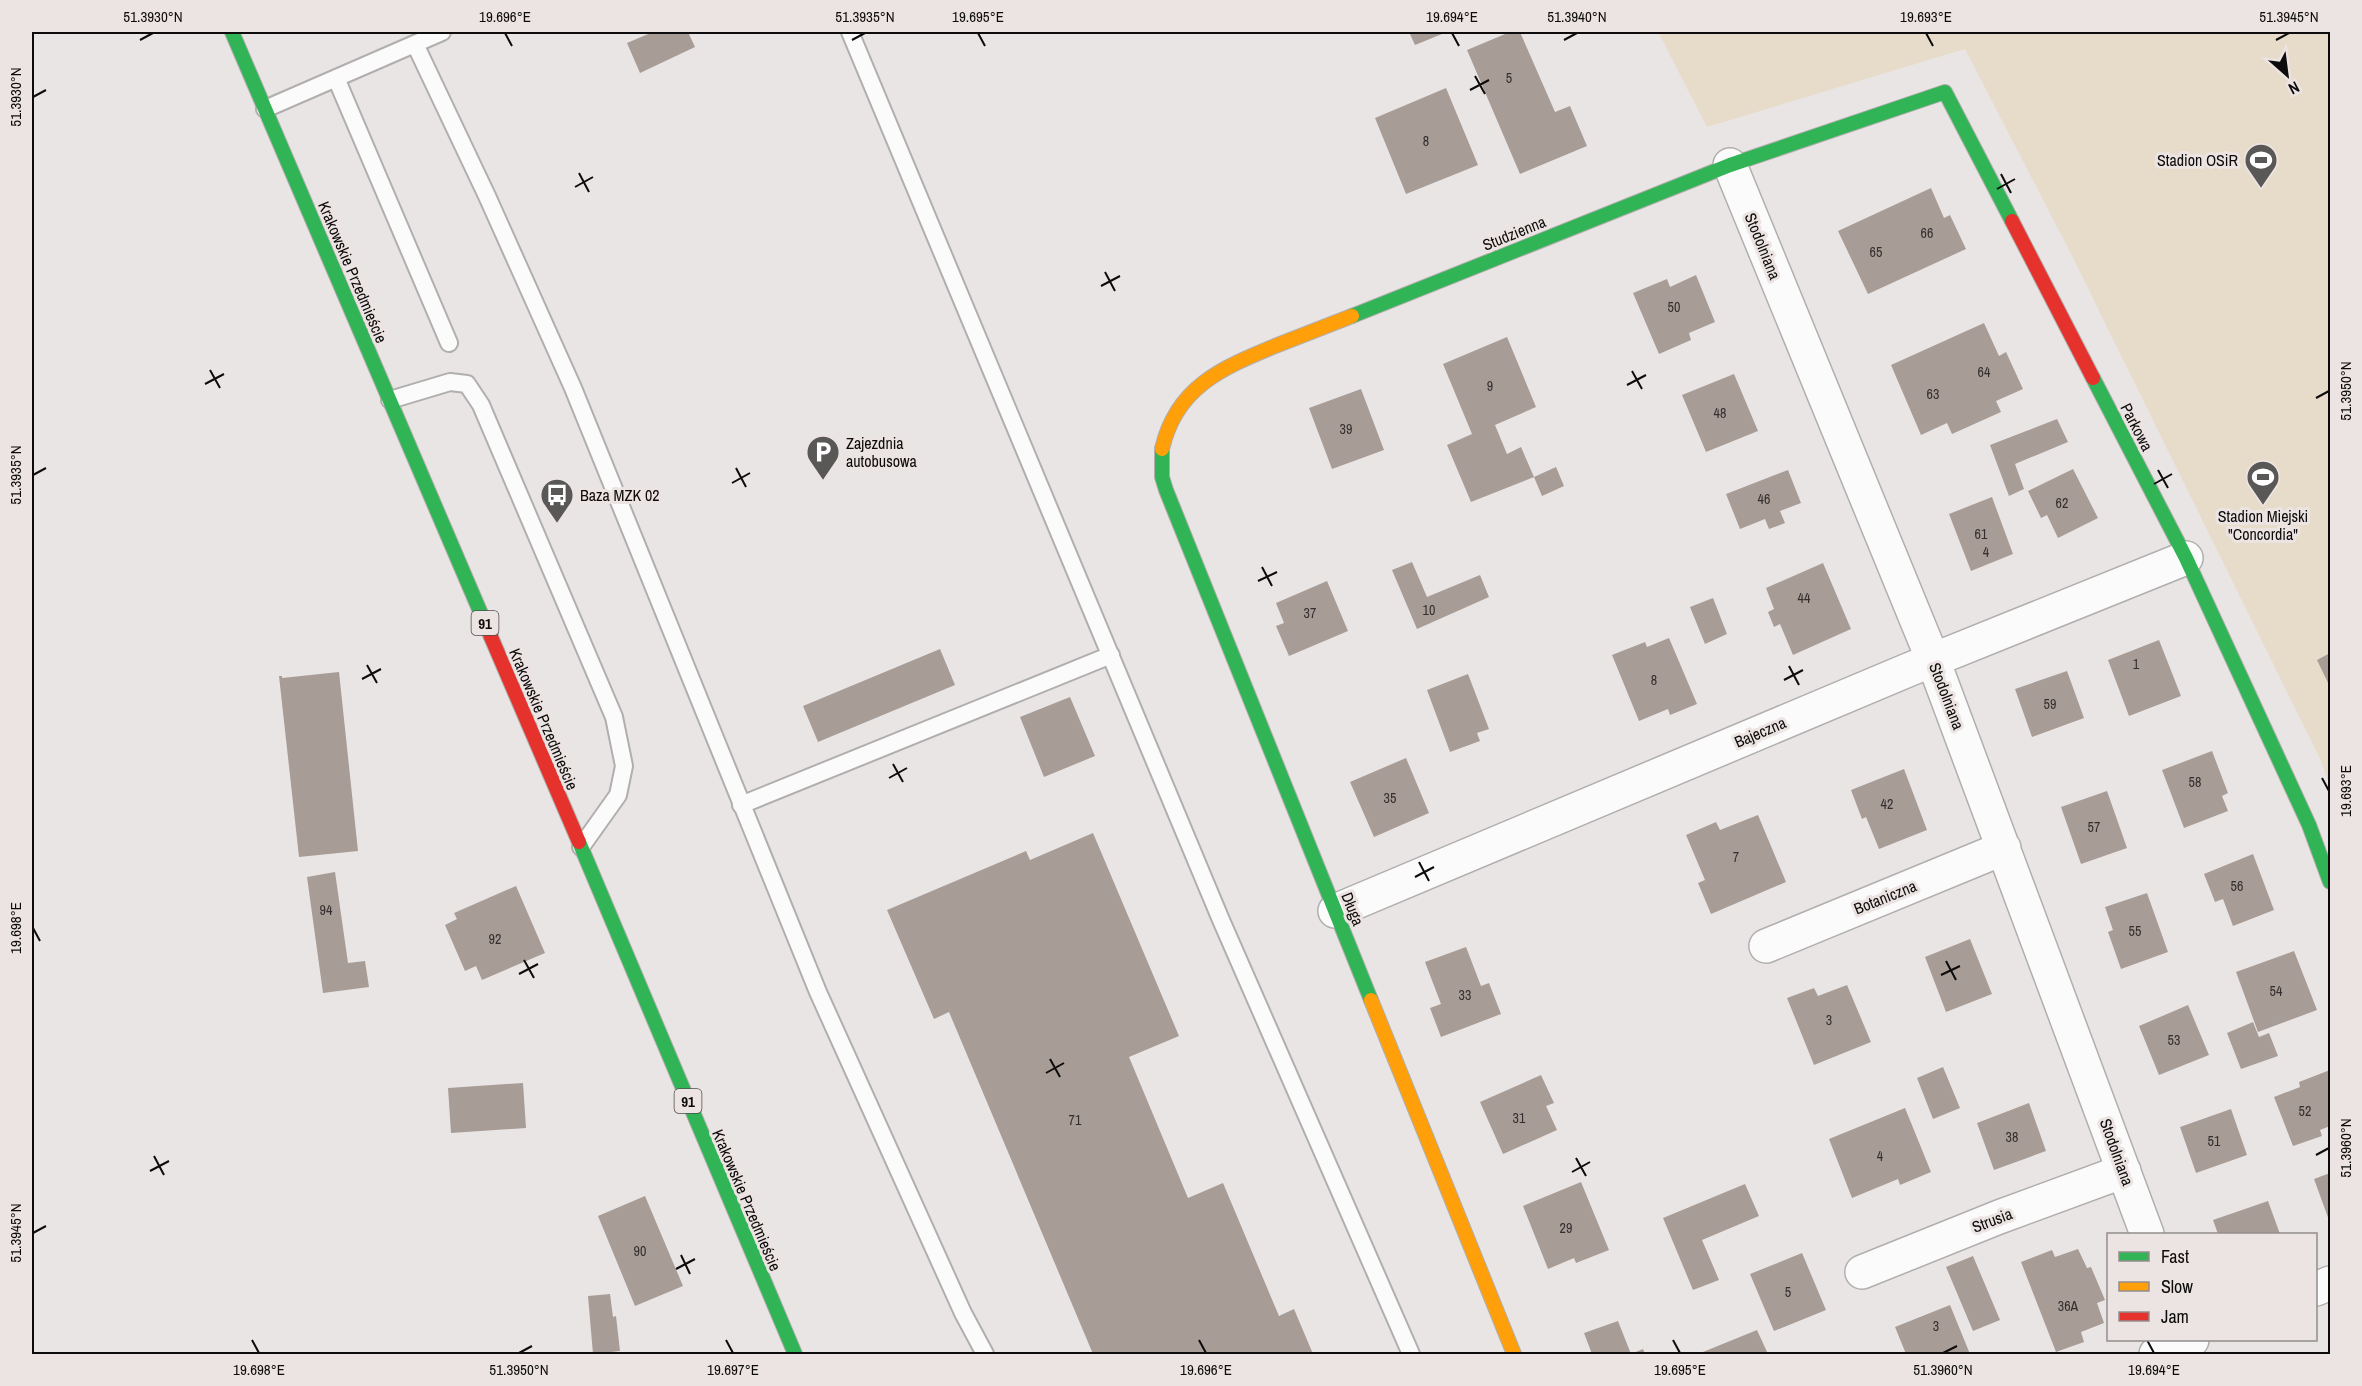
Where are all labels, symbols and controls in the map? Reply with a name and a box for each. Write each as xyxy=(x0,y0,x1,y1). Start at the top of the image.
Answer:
text: 51.3930°N xyxy=(123,6,183,27)
text: 19.696°E xyxy=(479,6,531,27)
text: 51.3935°N xyxy=(835,6,895,27)
text: 19.695°E xyxy=(952,6,1004,27)
text: 19.694°E xyxy=(1426,6,1478,27)
text: 51.3940°N xyxy=(1547,6,1607,27)
text: 19.693°E xyxy=(1900,6,1952,27)
text: 51.3945°N xyxy=(2259,6,2319,27)
north arrow xyxy=(2257,45,2317,105)
text: 51.3930°N xyxy=(5,67,26,127)
house number: 5 xyxy=(1506,69,1512,87)
text: N xyxy=(2285,76,2303,100)
house number: 8 xyxy=(1423,132,1429,150)
sports icon: Stadion OSiR xyxy=(2243,142,2279,189)
place label: Stadion OSiR xyxy=(2157,149,2239,171)
street label: Krakowskie Przedmieście xyxy=(313,198,393,346)
street label: Stodolniana xyxy=(1740,209,1787,283)
street label: Studzienna xyxy=(1479,210,1550,256)
house number: 66 xyxy=(1921,224,1933,242)
house number: 65 xyxy=(1870,243,1882,261)
house number: 50 xyxy=(1668,298,1680,316)
text: 51.3950°N xyxy=(2335,361,2356,421)
house number: 64 xyxy=(1978,363,1991,381)
house number: 9 xyxy=(1487,377,1493,395)
house number: 63 xyxy=(1927,385,1939,403)
street label: Parkowa xyxy=(2116,399,2159,455)
house number: 48 xyxy=(1714,404,1726,422)
house number: 39 xyxy=(1340,420,1352,438)
place label: Zajezdnia autobusowa xyxy=(846,432,917,472)
parking icon: Zajezdnia autobusowa xyxy=(805,434,841,481)
text: 51.3935°N xyxy=(5,445,26,505)
sports icon: Stadion Miejski "Concordia" xyxy=(2245,459,2281,506)
bus stop icon: Baza MZK 02 xyxy=(539,477,575,524)
place label: Baza MZK 02 xyxy=(580,484,660,506)
house number: 46 xyxy=(1758,490,1770,508)
house number: 62 xyxy=(2056,494,2068,512)
place label: Stadion Miejski "Concordia" xyxy=(2218,505,2308,545)
house number: 61 xyxy=(1975,525,1988,543)
house number: 4 xyxy=(1983,543,1990,561)
house number: 44 xyxy=(1798,589,1811,607)
house number: 10 xyxy=(1423,601,1435,619)
house number: 37 xyxy=(1304,604,1316,622)
road number: 91 xyxy=(472,611,498,635)
street label: Krakowskie Przedmieście xyxy=(504,645,584,793)
house number: 1 xyxy=(2133,655,2140,673)
street label: Stodolniana xyxy=(1924,659,1970,733)
house number: 8 xyxy=(1651,671,1657,689)
house number: 59 xyxy=(2044,695,2056,713)
street label: Bajeczna xyxy=(1731,711,1790,753)
text: 19.693°E xyxy=(2335,765,2356,817)
house number: 58 xyxy=(2189,773,2201,791)
house number: 35 xyxy=(1384,789,1396,807)
house number: 42 xyxy=(1881,795,1893,813)
house number: 57 xyxy=(2088,818,2100,836)
house number: 7 xyxy=(1733,848,1739,866)
street label: Botaniczna xyxy=(1850,874,1920,919)
house number: 56 xyxy=(2231,877,2243,895)
street label: Długa xyxy=(1336,889,1370,930)
house number: 94 xyxy=(320,901,333,919)
text: 19.698°E xyxy=(5,902,26,954)
house number: 55 xyxy=(2129,922,2141,940)
house number: 92 xyxy=(489,930,501,948)
house number: 54 xyxy=(2270,982,2283,1000)
house number: 33 xyxy=(1459,986,1471,1004)
house number: 3 xyxy=(1826,1011,1832,1029)
house number: 53 xyxy=(2168,1031,2180,1049)
road number: 91 xyxy=(674,1089,702,1113)
house number: 52 xyxy=(2299,1102,2311,1120)
house number: 31 xyxy=(1513,1109,1526,1127)
house number: 71 xyxy=(1069,1111,1082,1129)
street label: Stodolniana xyxy=(2095,1115,2140,1189)
text: 51.3960°N xyxy=(2335,1118,2356,1178)
street label: Krakowskie Przedmieście xyxy=(707,1126,787,1274)
house number: 38 xyxy=(2006,1128,2018,1146)
house number: 51 xyxy=(2208,1132,2221,1150)
house number: 4 xyxy=(1877,1147,1884,1165)
street label: Strusia xyxy=(1969,1202,2016,1238)
text: 51.3945°N xyxy=(5,1203,26,1263)
house number: 29 xyxy=(1560,1219,1572,1237)
legend xyxy=(2107,1233,2317,1341)
house number: 90 xyxy=(634,1242,646,1260)
text: Fast xyxy=(2161,1244,2189,1269)
text: Slow xyxy=(2161,1274,2193,1299)
house number: 5 xyxy=(1785,1283,1791,1301)
house number: 36A xyxy=(2058,1297,2079,1315)
text: Jam xyxy=(2161,1304,2189,1329)
house number: 3 xyxy=(1933,1317,1939,1335)
text: 19.698°E xyxy=(233,1359,285,1380)
text: 51.3950°N xyxy=(489,1359,549,1380)
text: 19.697°E xyxy=(707,1359,759,1380)
text: 19.696°E xyxy=(1180,1359,1232,1380)
text: 19.695°E xyxy=(1654,1359,1706,1380)
text: 51.3960°N xyxy=(1913,1359,1973,1380)
text: 19.694°E xyxy=(2128,1359,2180,1380)

